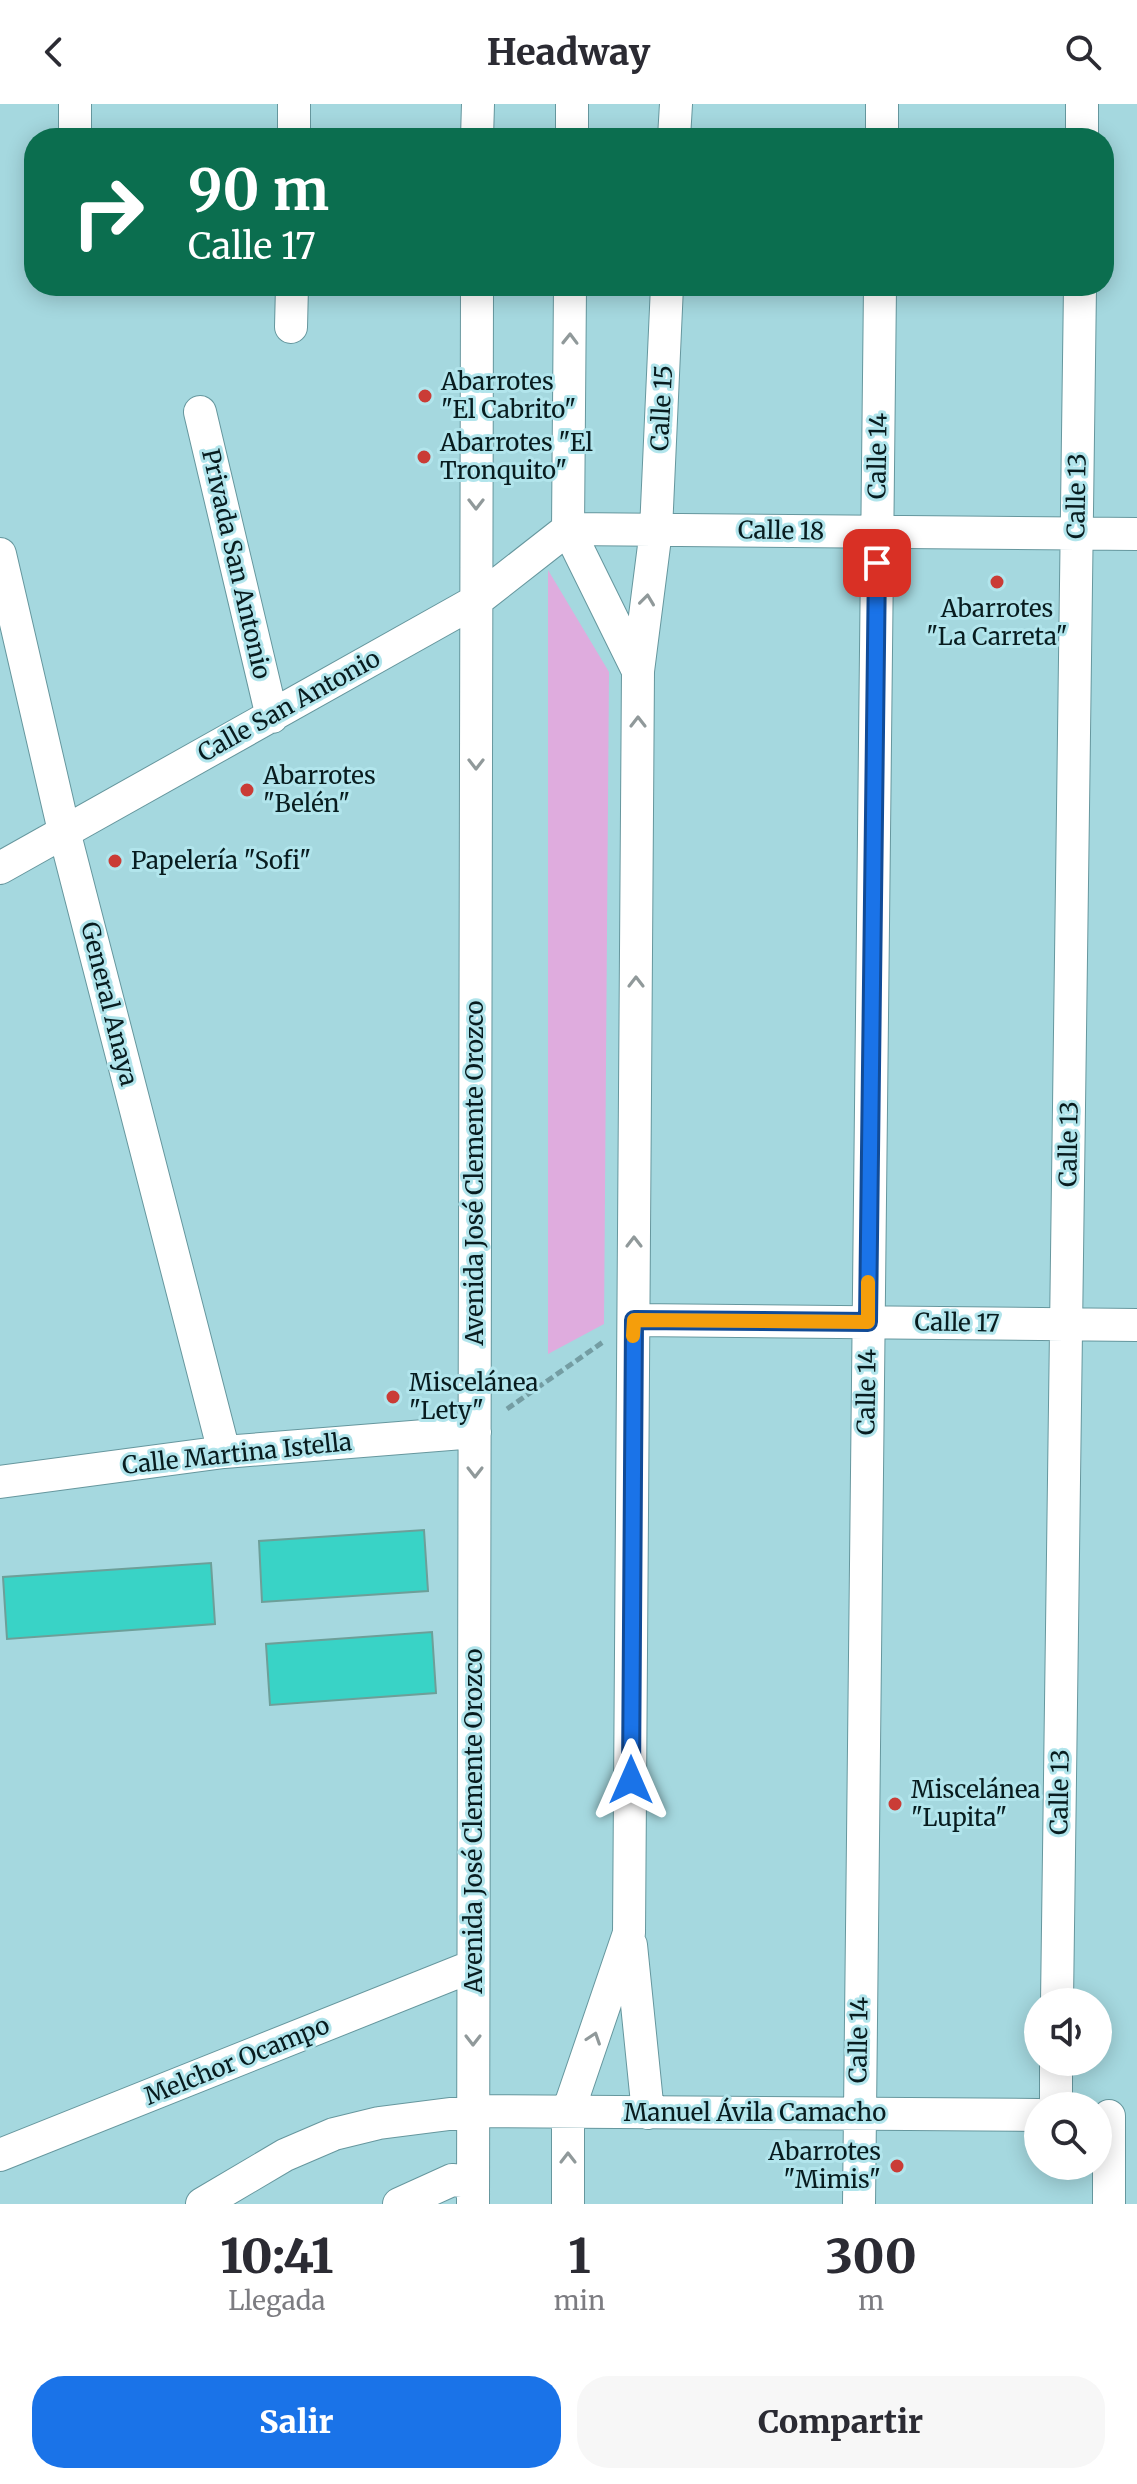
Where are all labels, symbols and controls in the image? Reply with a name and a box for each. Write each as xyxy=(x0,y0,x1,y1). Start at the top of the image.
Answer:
icon: back xyxy=(32,30,76,74)
text: Headway xyxy=(487,30,650,75)
icon: search xyxy=(1061,30,1105,74)
text: 90 m xyxy=(188,155,329,225)
icon: right xyxy=(56,160,160,264)
text: Calle 17 xyxy=(188,224,316,269)
one-way arrow xyxy=(561,332,579,345)
street label: Calle 15 xyxy=(644,364,679,452)
place label: Abarrotes "El Cabrito" xyxy=(440,366,576,425)
marker: Abarrotes "El Cabrito" xyxy=(416,387,434,405)
street label: Calle 14 xyxy=(861,412,894,499)
place label: Abarrotes "El Tronquito" xyxy=(439,427,593,486)
street label: Privada San Antonio xyxy=(195,446,278,682)
marker: Abarrotes "El Tronquito" xyxy=(415,448,433,466)
street label: Calle 13 xyxy=(1060,453,1093,539)
one-way arrow xyxy=(467,498,485,511)
street label: Calle 18 xyxy=(738,514,824,547)
pin xyxy=(843,529,911,597)
icon: arrive xyxy=(855,541,899,585)
marker: Abarrotes "La Carreta" xyxy=(988,573,1006,591)
one-way arrow xyxy=(638,593,655,607)
place label: Abarrotes "La Carreta" xyxy=(926,593,1068,652)
street label: Calle San Antonio xyxy=(192,643,385,769)
one-way arrow xyxy=(629,715,647,728)
one-way arrow xyxy=(467,758,485,771)
place label: Abarrotes "Belén" xyxy=(262,760,376,819)
marker: Abarrotes "Belén" xyxy=(238,781,256,799)
place label: Papelería "Sofi" xyxy=(131,845,311,876)
marker: Papelería "Sofi" xyxy=(106,852,124,870)
street label: General Anaya xyxy=(74,919,145,1089)
one-way arrow xyxy=(627,975,645,988)
street label: Avenida José Clemente Orozco xyxy=(459,1000,490,1347)
street label: Calle 13 xyxy=(1052,1101,1085,1187)
one-way arrow xyxy=(625,1235,643,1248)
street label: Calle 17 xyxy=(914,1306,1000,1339)
street label: Calle 14 xyxy=(850,1348,883,1435)
place label: Miscelánea "Lety" xyxy=(409,1367,538,1426)
marker: Miscelánea "Lety" xyxy=(384,1388,402,1406)
street label: Calle Martina Istella xyxy=(121,1426,353,1481)
one-way arrow xyxy=(466,1466,484,1479)
street label: Avenida José Clemente Orozco xyxy=(458,1648,489,1995)
position arrow xyxy=(589,1738,673,1822)
street label: Calle 13 xyxy=(1043,1749,1076,1835)
place label: Miscelánea "Lupita" xyxy=(911,1774,1040,1833)
marker: Miscelánea "Lupita" xyxy=(886,1795,904,1813)
map controls xyxy=(1024,1988,1112,2180)
button: sound xyxy=(1024,1988,1112,2076)
street label: Calle 14 xyxy=(842,1996,875,2083)
street label: Melchor Ocampo xyxy=(140,2009,334,2112)
one-way arrow xyxy=(584,2032,600,2046)
one-way arrow xyxy=(464,2034,482,2047)
button: search xyxy=(1024,2092,1112,2180)
street label: Manuel Ávila Camacho xyxy=(624,2097,886,2128)
place label: Abarrotes "Mimis" xyxy=(767,2136,881,2195)
one-way arrow xyxy=(559,2151,577,2164)
marker: Abarrotes "Mimis" xyxy=(888,2157,906,2175)
text: 10:41 xyxy=(220,2226,333,2286)
text: 1 xyxy=(568,2226,591,2286)
text: 300 xyxy=(825,2226,917,2286)
text: Llegada xyxy=(228,2284,326,2317)
text: min xyxy=(554,2284,605,2317)
text: m xyxy=(858,2284,884,2317)
button: Salir xyxy=(32,2376,561,2468)
button: Compartir xyxy=(577,2376,1105,2468)

